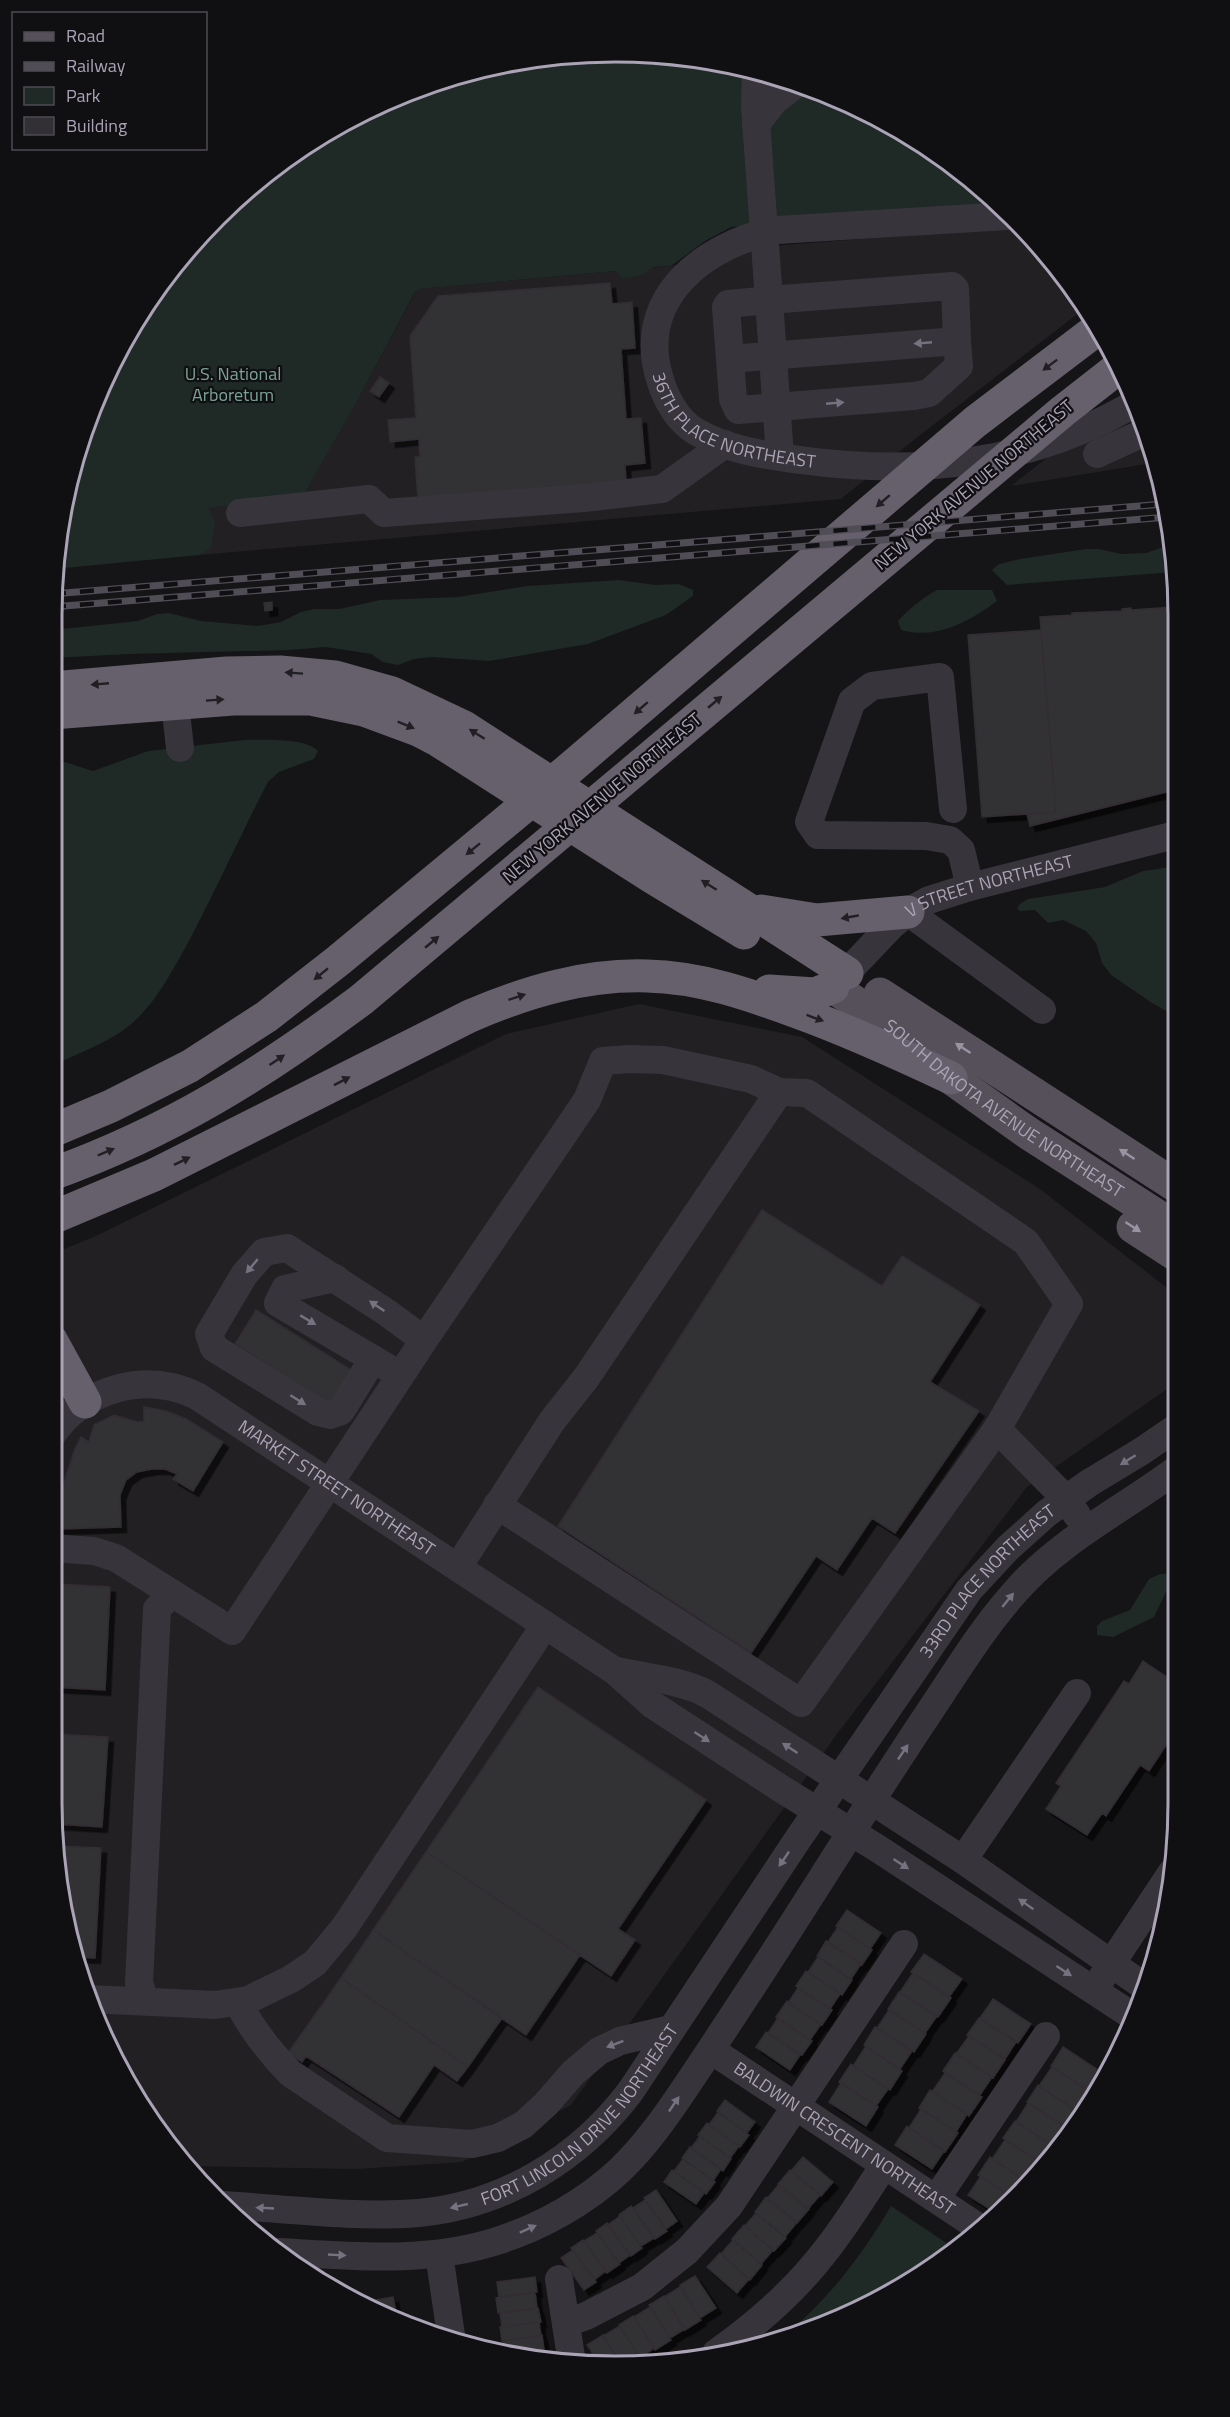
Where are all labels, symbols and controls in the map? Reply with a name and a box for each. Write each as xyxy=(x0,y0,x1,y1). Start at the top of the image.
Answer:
legend xyxy=(12,12,207,150)
text: Road xyxy=(66,22,105,49)
text: Railway xyxy=(66,52,126,79)
text: Park xyxy=(66,82,101,109)
text: Building xyxy=(66,112,127,139)
one-way arrow xyxy=(914,339,933,348)
one-way arrow xyxy=(1042,359,1057,371)
park label: U.S. National Arboretum xyxy=(185,360,281,408)
street label: 36TH PLACE NORTHEAST xyxy=(646,369,818,475)
street label: NEW YORK AVENUE NORTHEAST xyxy=(868,393,1080,576)
one-way arrow xyxy=(826,398,845,408)
one-way arrow xyxy=(875,495,891,508)
one-way arrow xyxy=(285,668,304,677)
one-way arrow xyxy=(90,679,109,689)
one-way arrow xyxy=(206,696,225,705)
one-way arrow xyxy=(708,696,723,709)
one-way arrow xyxy=(633,701,649,714)
street label: NEW YORK AVENUE NORTHEAST xyxy=(496,706,708,889)
one-way arrow xyxy=(397,721,415,730)
one-way arrow xyxy=(469,729,485,740)
one-way arrow xyxy=(466,842,481,855)
street label: V STREET NORTHEAST xyxy=(900,847,1076,924)
one-way arrow xyxy=(701,879,717,890)
one-way arrow xyxy=(840,913,859,922)
one-way arrow xyxy=(424,935,440,948)
one-way arrow xyxy=(314,967,329,979)
one-way arrow xyxy=(508,992,526,1001)
street label: SOUTH DAKOTA AVENUE NORTHEAST xyxy=(879,1012,1130,1204)
one-way arrow xyxy=(806,1014,824,1024)
one-way arrow xyxy=(955,1043,971,1054)
one-way arrow xyxy=(269,1054,285,1066)
one-way arrow xyxy=(333,1076,350,1086)
one-way arrow xyxy=(97,1147,115,1157)
one-way arrow xyxy=(1119,1148,1135,1159)
one-way arrow xyxy=(173,1156,190,1165)
one-way arrow xyxy=(1125,1221,1141,1232)
one-way arrow xyxy=(246,1258,259,1273)
one-way arrow xyxy=(369,1300,385,1312)
one-way arrow xyxy=(300,1315,316,1326)
one-way arrow xyxy=(290,1395,306,1406)
street label: MARKET STREET NORTHEAST xyxy=(233,1413,441,1562)
one-way arrow xyxy=(1120,1454,1136,1465)
street label: 33RD PLACE NORTHEAST xyxy=(912,1497,1061,1663)
one-way arrow xyxy=(1001,1593,1014,1608)
one-way arrow xyxy=(694,1731,710,1742)
one-way arrow xyxy=(782,1743,798,1754)
one-way arrow xyxy=(897,1744,909,1760)
one-way arrow xyxy=(778,1851,790,1867)
one-way arrow xyxy=(893,1858,909,1869)
one-way arrow xyxy=(1018,1898,1034,1910)
one-way arrow xyxy=(1056,1966,1072,1977)
street label: FORT LINCOLN DRIVE NORTHEAST xyxy=(477,2018,685,2212)
one-way arrow xyxy=(605,2039,623,2049)
street label: BALDWIN CRESCENT NORTHEAST xyxy=(729,2055,961,2222)
one-way arrow xyxy=(668,2096,680,2112)
one-way arrow xyxy=(450,2202,468,2212)
one-way arrow xyxy=(255,2203,274,2212)
one-way arrow xyxy=(520,2224,537,2233)
one-way arrow xyxy=(328,2250,347,2260)

